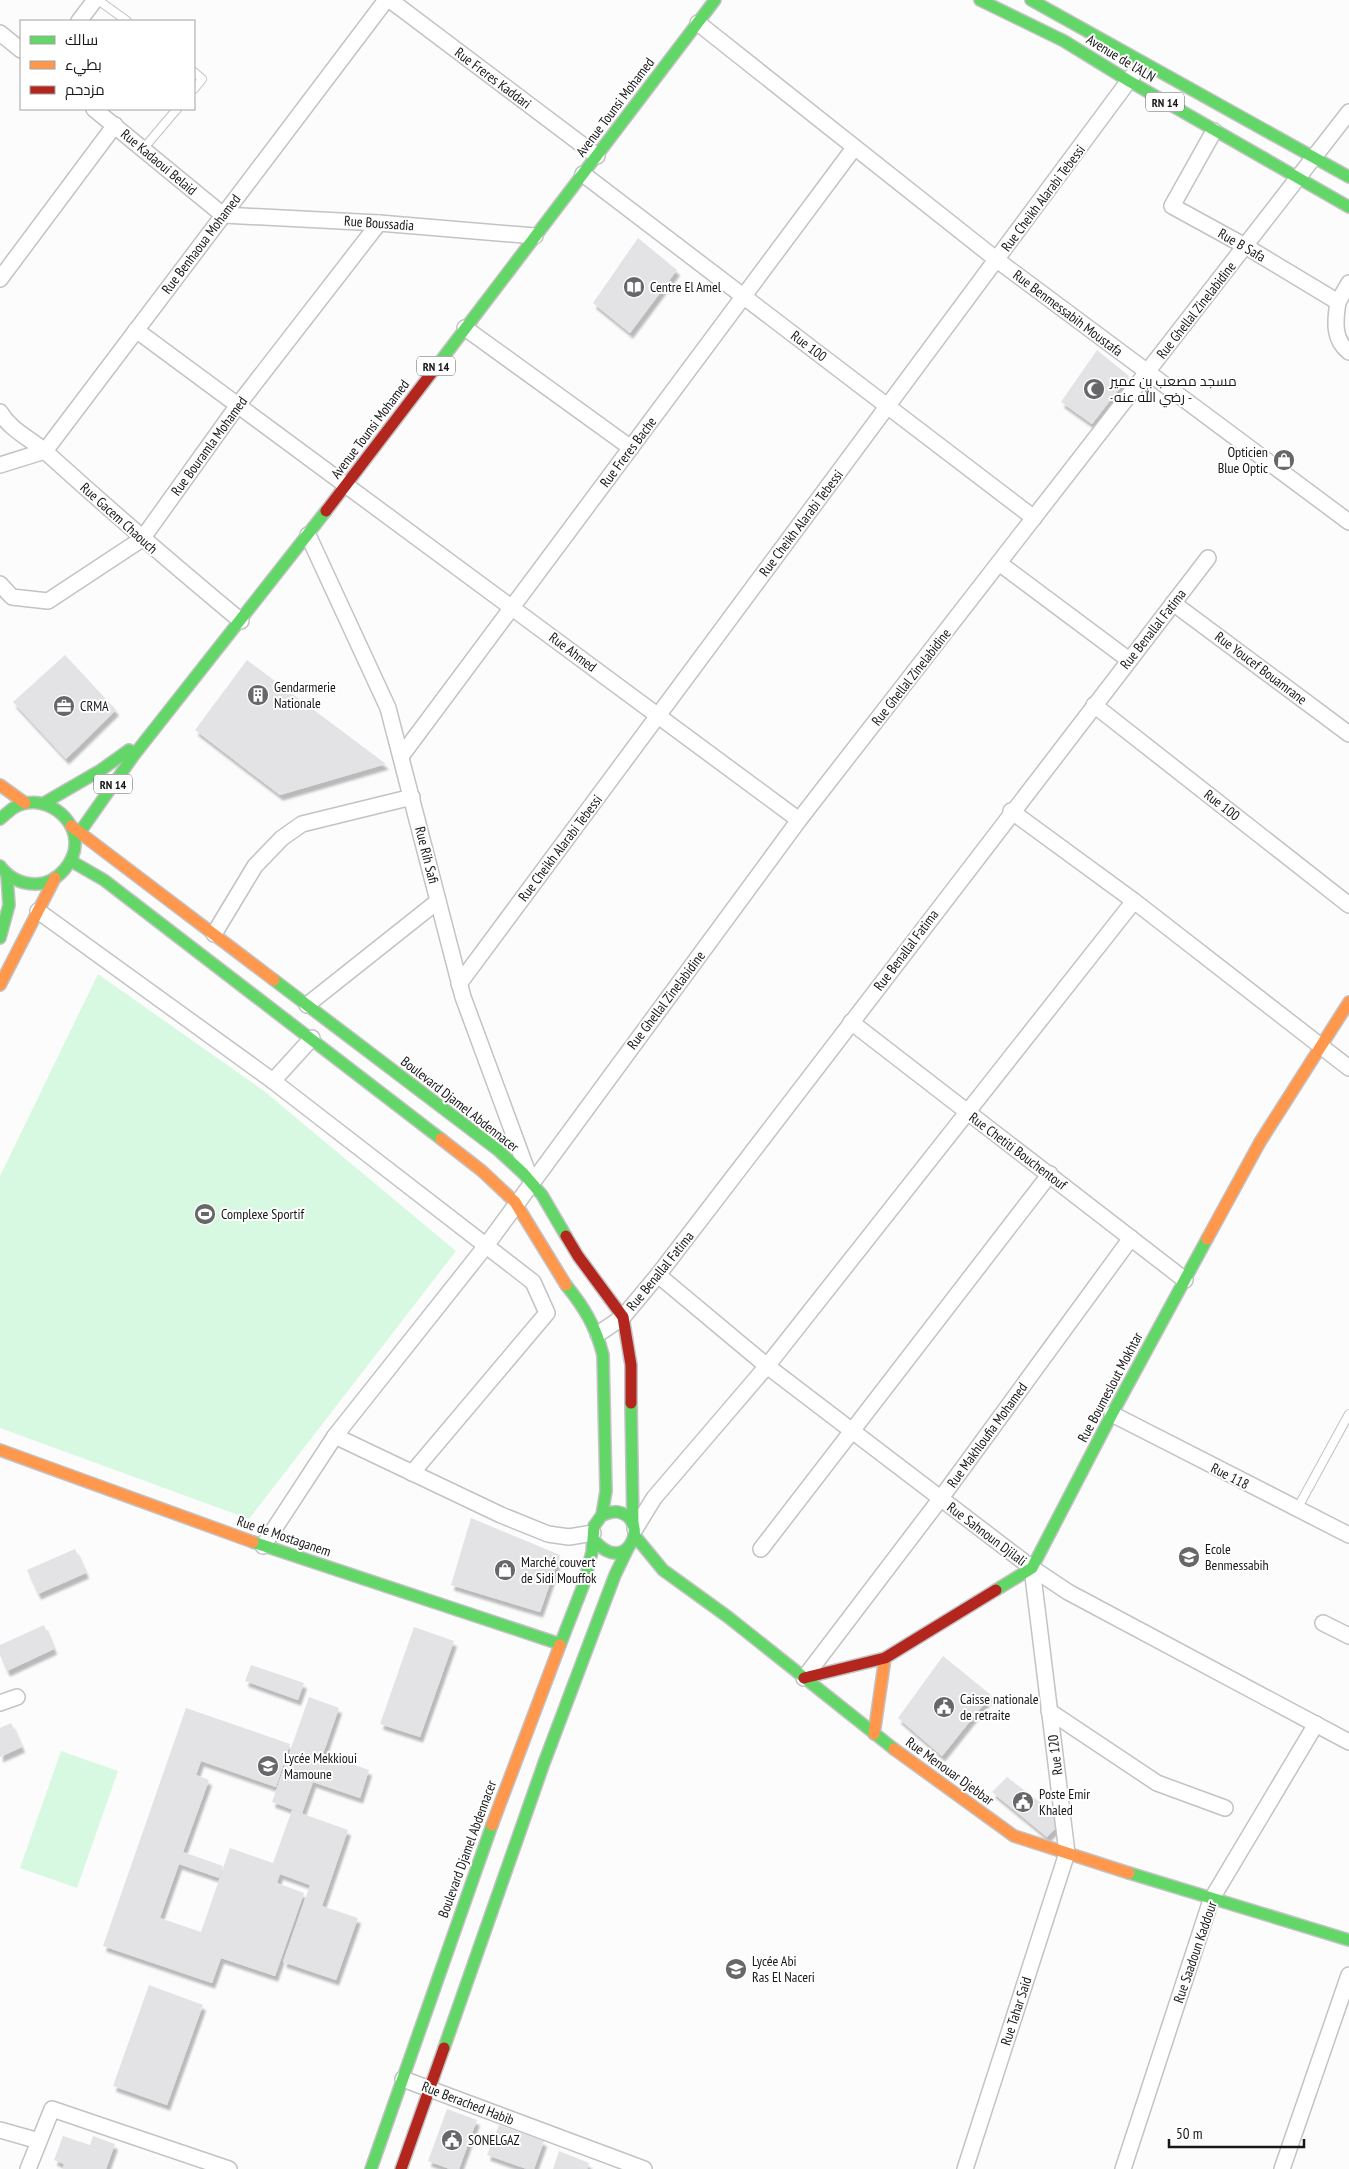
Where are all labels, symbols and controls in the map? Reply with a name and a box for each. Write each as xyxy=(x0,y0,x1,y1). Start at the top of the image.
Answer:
legend xyxy=(20,20,195,110)
text: سالك xyxy=(65,30,98,49)
street label: Avenue de l'ALN xyxy=(1083,30,1159,86)
street label: Rue Freres Kaddari xyxy=(451,43,535,113)
street label: Avenue Tounsi Mohamed xyxy=(572,54,658,160)
text: بطيء xyxy=(65,55,102,77)
text: مزدحم xyxy=(65,80,105,100)
road number: RN 14 xyxy=(1146,92,1184,111)
street label: Rue Kadaoui Belaid xyxy=(117,125,201,199)
street label: Rue Cheikh Alarabi Tebessi xyxy=(997,141,1089,255)
street label: Rue Benhaoua Mohamed xyxy=(158,191,244,297)
street label: Rue Boussadia xyxy=(343,212,415,234)
street label: Rue B Safa xyxy=(1215,224,1269,266)
street label: Rue Ghellal Zinelabidine xyxy=(1152,258,1240,362)
street label: Rue Benmessabih Moustafa xyxy=(1010,266,1126,360)
library icon: Centre El Amel xyxy=(622,275,646,299)
place label: Centre El Amel xyxy=(650,278,722,296)
street label: Rue 100 xyxy=(787,327,831,365)
road number: RN 14 xyxy=(417,356,455,376)
place label: مسجد مصعب بن عمير -رضي الله عنه - xyxy=(1109,372,1237,408)
street label: Avenue Tounsi Mohamed xyxy=(327,376,413,482)
mosque icon: مسجد مصعب بن عمير -رضي الله عنه - xyxy=(1082,377,1106,401)
street label: Rue Bouramla Mohamed xyxy=(167,393,251,499)
street label: Rue Freres Bache xyxy=(596,413,660,491)
place label: Opticien Blue Optic xyxy=(1218,443,1268,477)
shop icon: Opticien Blue Optic xyxy=(1272,448,1296,472)
street label: Rue Cheikh Alarabi Tebessi xyxy=(755,466,847,580)
street label: Rue Gacem Chaouch xyxy=(77,478,161,558)
street label: Rue Benallal Fatima xyxy=(1116,585,1190,673)
street label: Rue Ghellal Zinelabidine xyxy=(867,625,955,729)
street label: Rue Ahmed xyxy=(546,628,600,676)
street label: Rue Youcef Bouamrane xyxy=(1211,628,1311,709)
place label: Gendarmerie Nationale xyxy=(274,678,336,712)
building icon: Gendarmerie Nationale xyxy=(246,683,270,707)
office icon: CRMA xyxy=(52,694,76,718)
place label: CRMA xyxy=(80,697,109,715)
road number: RN 14 xyxy=(94,774,132,794)
street label: Rue 100 xyxy=(1201,785,1243,825)
street label: Rue Cheikh Alarabi Tebessi xyxy=(514,791,606,905)
street label: Rue Rih Safi xyxy=(411,825,443,885)
street label: Rue Benallal Fatima xyxy=(870,906,942,994)
street label: Rue Ghellal Zinelabidine xyxy=(623,947,709,1053)
street label: Boulevard Djamel Abdennacer xyxy=(397,1052,523,1156)
street label: Rue Chetiti Bouchentouf xyxy=(966,1108,1071,1194)
sports icon: Complexe Sportif xyxy=(193,1202,217,1226)
place label: Complexe Sportif xyxy=(221,1205,305,1223)
street label: Rue Benallal Fatima xyxy=(622,1228,698,1314)
street label: Rue Boumeslout Mokhtar xyxy=(1073,1329,1147,1445)
street label: Rue Makhloufia Mohamed xyxy=(943,1379,1031,1491)
street label: Rue 118 xyxy=(1208,1459,1252,1493)
street label: Rue Sahnoun Djilali xyxy=(944,1498,1030,1570)
street label: Rue de Mostaganem xyxy=(235,1512,333,1560)
place label: Ecole Benmessabih xyxy=(1205,1540,1269,1574)
school or university icon: Ecole Benmessabih xyxy=(1177,1545,1201,1569)
place label: Marché couvert de Sidi Mouffok xyxy=(521,1553,597,1587)
shop icon: Marché couvert de Sidi Mouffok xyxy=(493,1558,517,1582)
place label: Caisse nationale de retraite xyxy=(960,1690,1039,1724)
public building icon: Caisse nationale de retraite xyxy=(932,1695,956,1719)
street label: Rue Menouar Djebbar xyxy=(902,1733,998,1809)
street label: Rue 120 xyxy=(1044,1734,1066,1776)
place label: Lycée Mekkioui Mamoune xyxy=(284,1749,357,1783)
school or university icon: Lycée Mekkioui Mamoune xyxy=(256,1754,280,1778)
street label: Boulevard Djamel Abdennacer xyxy=(434,1778,500,1920)
place label: Poste Emir Khaled xyxy=(1039,1785,1090,1819)
public building icon: Poste Emir Khaled xyxy=(1011,1790,1035,1814)
street label: Rue Saadoun Kaddour xyxy=(1169,1899,1221,2005)
place label: Lycée Abi Ras El Naceri xyxy=(752,1952,815,1986)
school or university icon: Lycée Abi Ras El Naceri xyxy=(724,1957,748,1981)
street label: Rue Tahar Said xyxy=(996,1974,1036,2048)
street label: Rue Berached Habib xyxy=(419,2077,517,2129)
scale bar xyxy=(1169,2116,1304,2148)
text: 50 m xyxy=(1176,2124,1202,2143)
public building icon: SONELGAZ xyxy=(440,2128,464,2152)
place label: SONELGAZ xyxy=(468,2131,520,2149)

